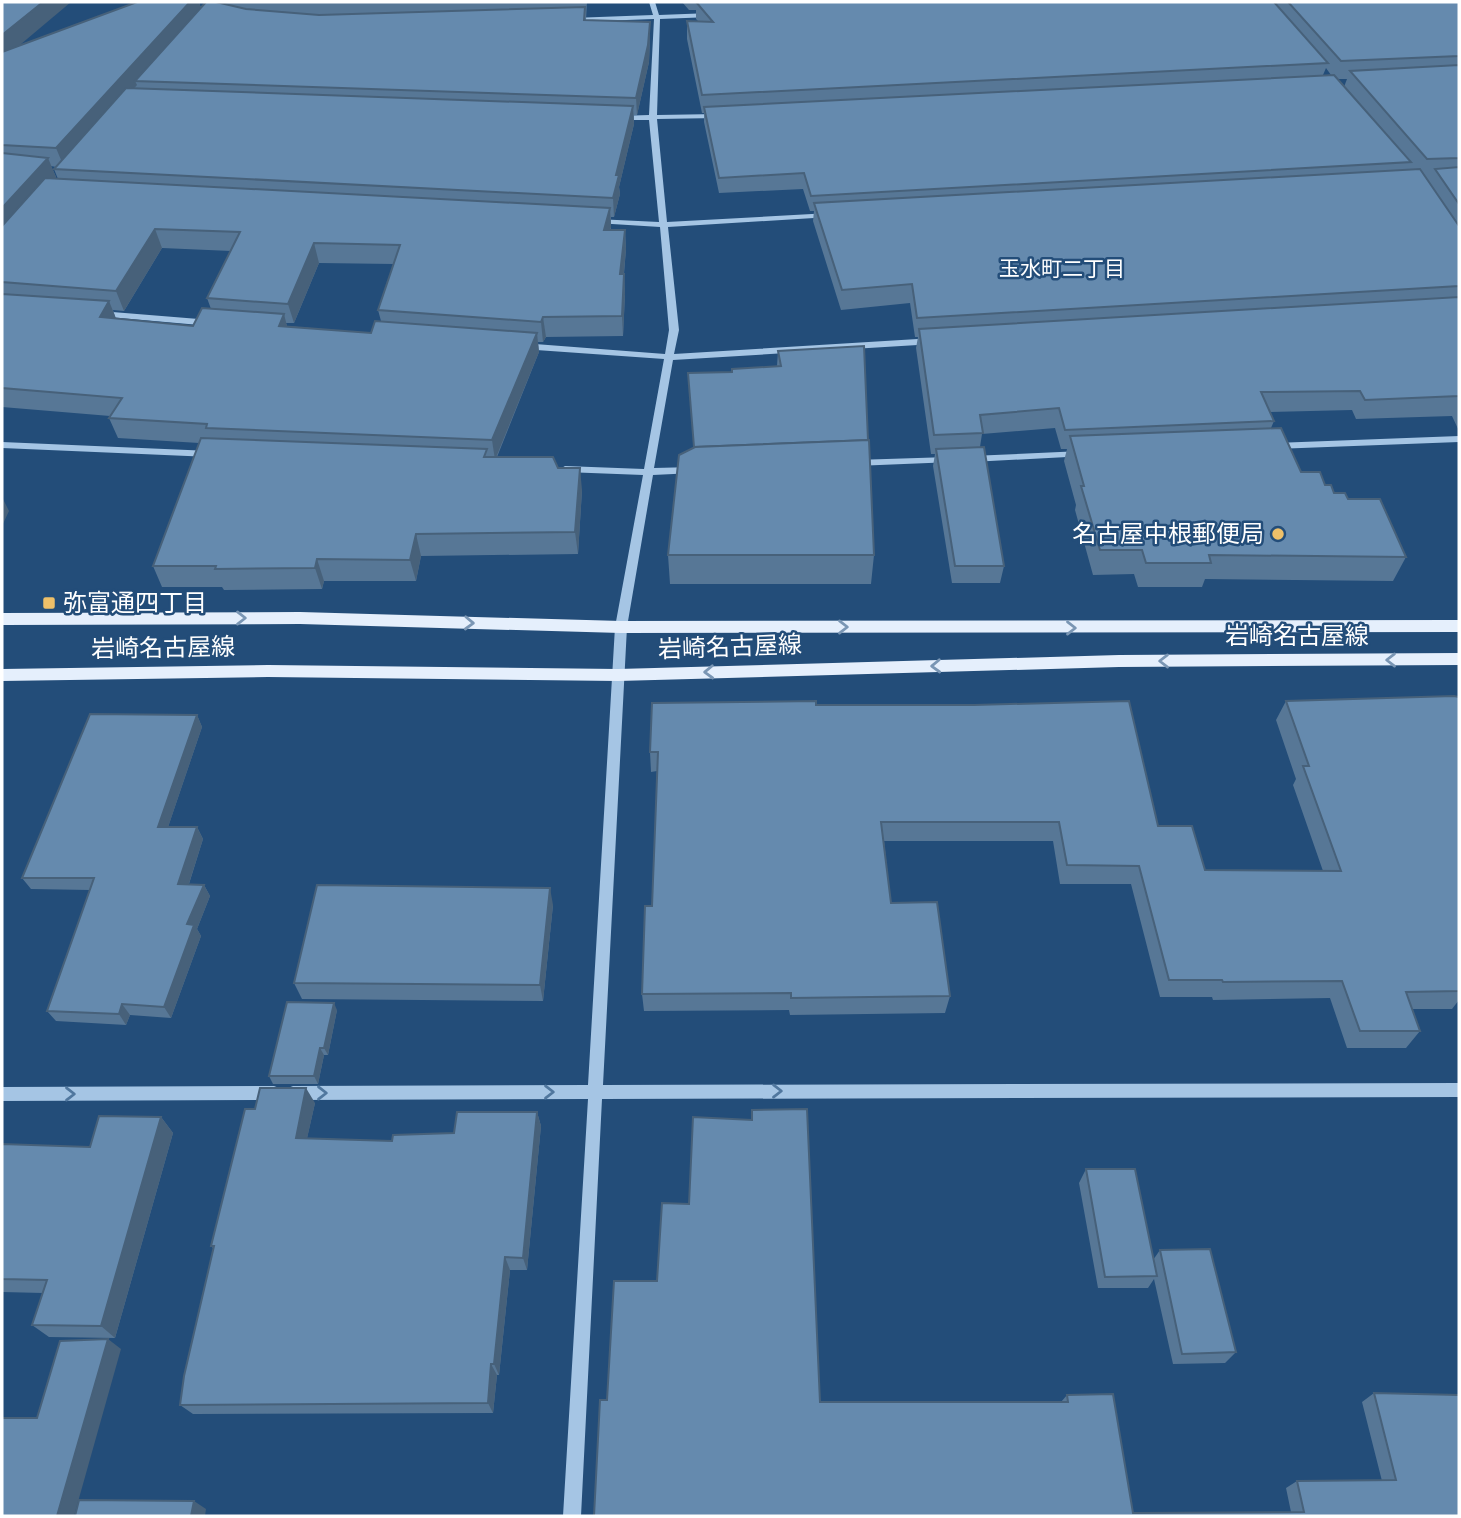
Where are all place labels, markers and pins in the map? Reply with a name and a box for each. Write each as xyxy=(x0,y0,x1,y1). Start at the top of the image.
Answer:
place label: 名古屋中根郵便局 xyxy=(1072,521,1264,551)
marker: 名古屋中根郵便局 xyxy=(1270,526,1286,542)
place label: 弥富通四丁目 xyxy=(63,590,207,620)
marker: 弥富通四丁目 xyxy=(41,595,57,611)

